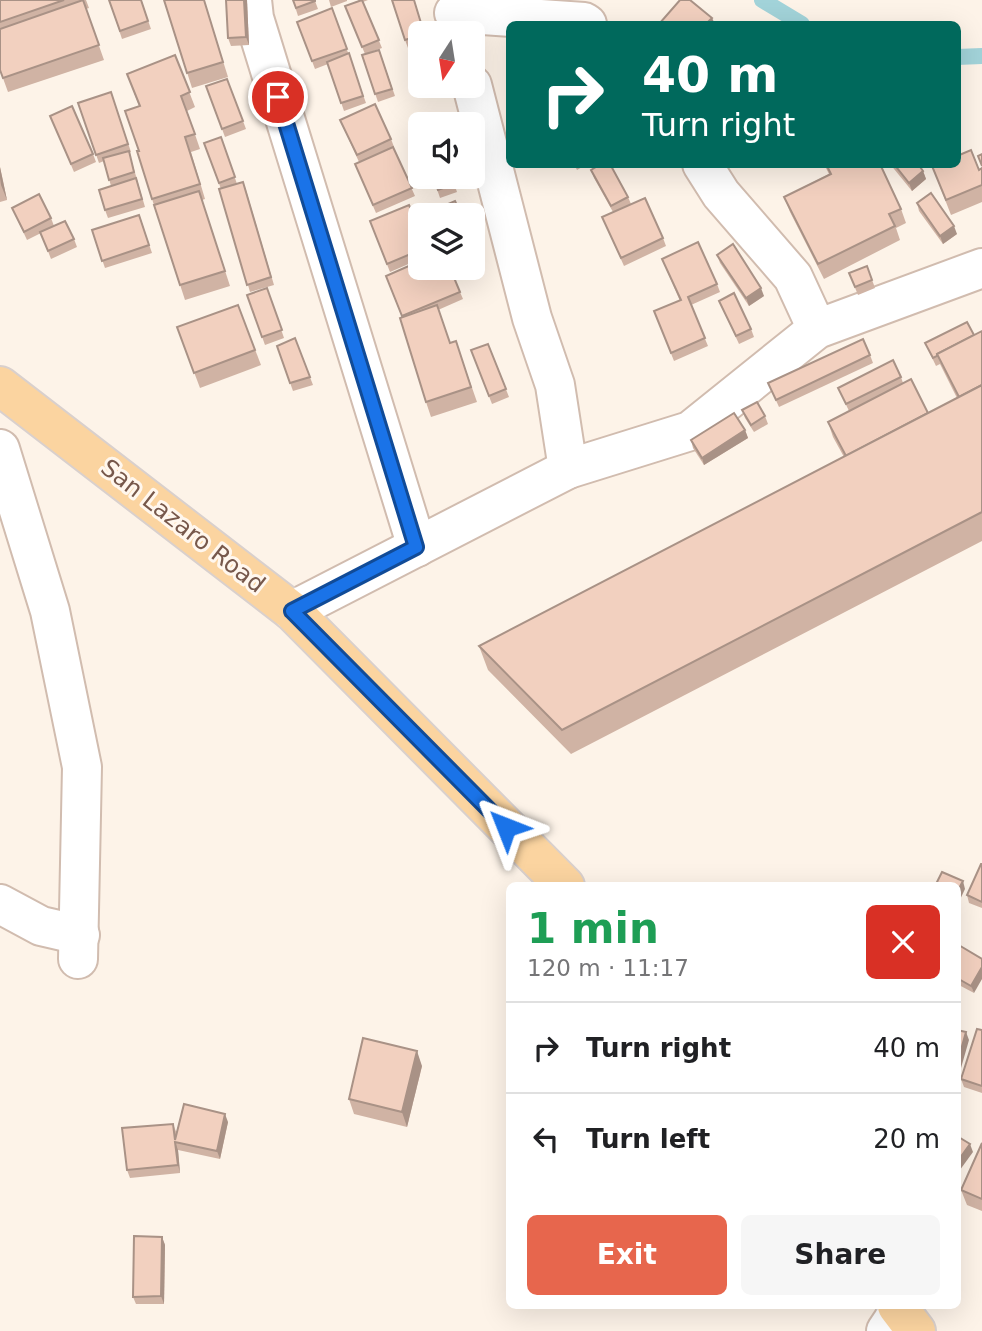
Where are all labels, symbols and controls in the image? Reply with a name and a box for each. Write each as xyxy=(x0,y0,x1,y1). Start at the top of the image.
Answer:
north arrow xyxy=(408,21,485,98)
map controls xyxy=(408,21,485,280)
text: 40 m xyxy=(642,47,778,104)
icon: right xyxy=(527,49,618,140)
pin xyxy=(248,67,308,127)
icon: arrive xyxy=(259,78,297,116)
text: Turn right xyxy=(642,106,795,144)
button: sound xyxy=(408,112,485,189)
button: layers xyxy=(408,203,485,280)
street label: San Lazaro Road xyxy=(96,453,270,599)
position arrow xyxy=(469,790,543,864)
text: 1 min xyxy=(527,904,659,953)
button: close xyxy=(866,905,940,979)
text: 120 m · 11:17 xyxy=(527,955,689,981)
icon: right xyxy=(527,1029,565,1067)
text: Turn right xyxy=(586,1033,731,1063)
text: 40 m xyxy=(873,1033,940,1063)
icon: left xyxy=(527,1120,565,1158)
text: Turn left xyxy=(586,1124,710,1154)
text: 20 m xyxy=(873,1124,940,1154)
button: Exit xyxy=(527,1215,727,1295)
button: Share xyxy=(741,1215,940,1295)

